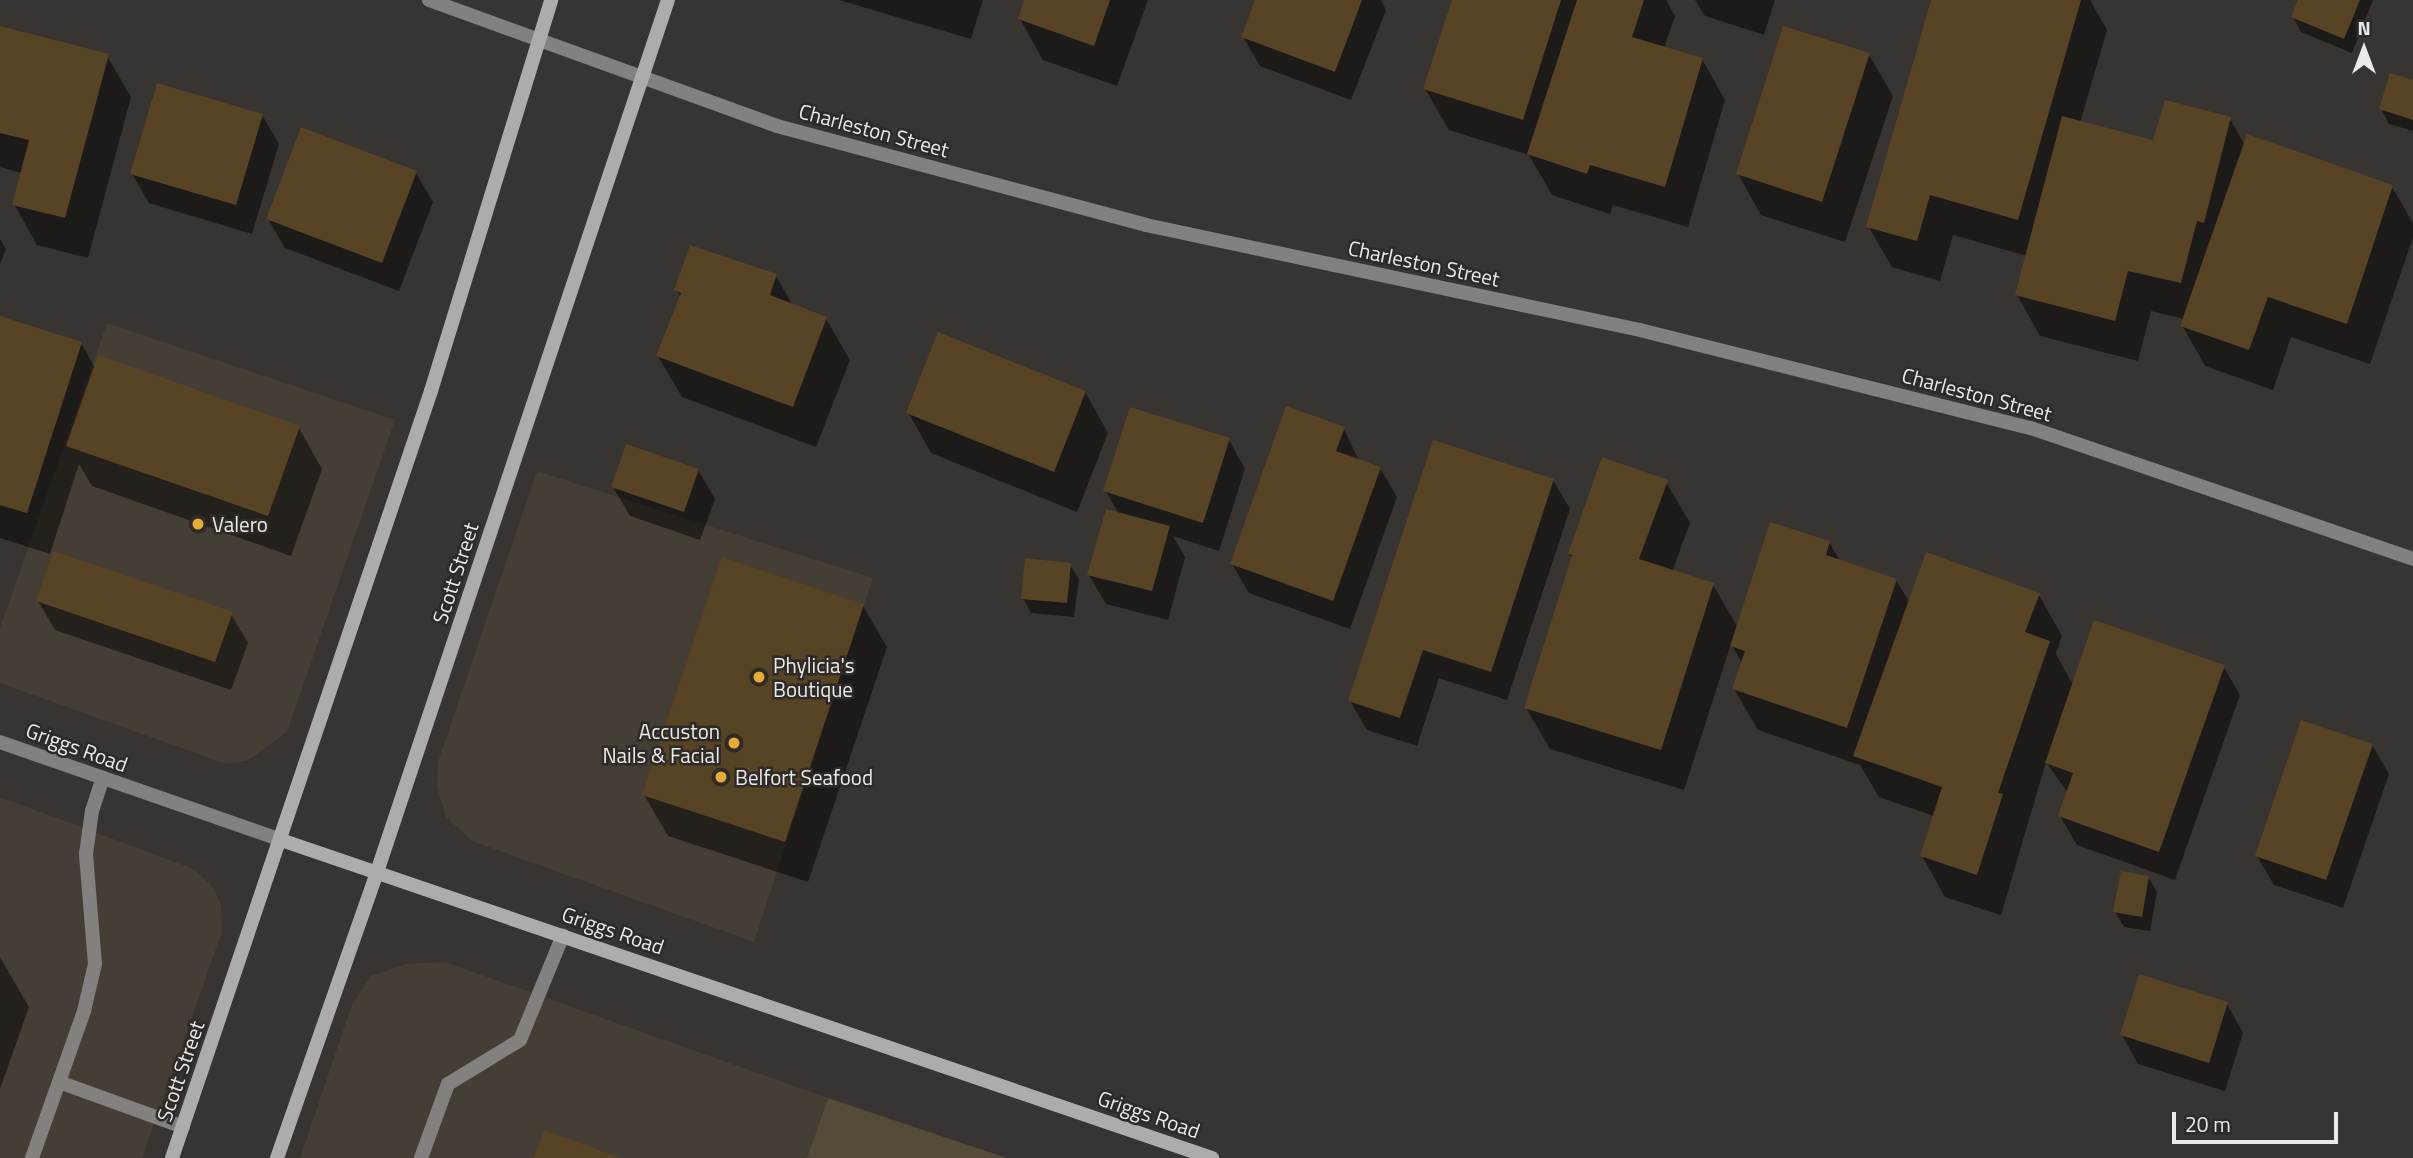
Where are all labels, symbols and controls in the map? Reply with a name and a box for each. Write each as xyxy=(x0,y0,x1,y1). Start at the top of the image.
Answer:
text: N xyxy=(2357,13,2371,42)
north arrow xyxy=(2329,14,2399,84)
street label: Charleston Street xyxy=(796,98,952,162)
street label: Charleston Street xyxy=(1346,235,1502,291)
street label: Charleston Street xyxy=(1899,362,2055,426)
place label: Valero xyxy=(212,511,268,537)
marker: Valero xyxy=(190,516,206,532)
street label: Scott Street xyxy=(427,519,483,627)
place label: Phylicia's Boutique xyxy=(773,652,854,702)
marker: Phylicia's Boutique xyxy=(751,669,767,685)
street label: Griggs Road xyxy=(23,717,131,777)
place label: Accuston Nails & Facial xyxy=(602,718,720,768)
marker: Accuston Nails & Facial xyxy=(726,735,742,751)
place label: Belfort Seafood xyxy=(735,764,873,790)
marker: Belfort Seafood xyxy=(713,769,729,785)
street label: Griggs Road xyxy=(559,901,667,959)
street label: Scott Street xyxy=(151,1017,209,1125)
street label: Griggs Road xyxy=(1095,1085,1203,1143)
scale bar xyxy=(2175,1098,2341,1142)
text: 20 m xyxy=(2185,1108,2231,1140)

